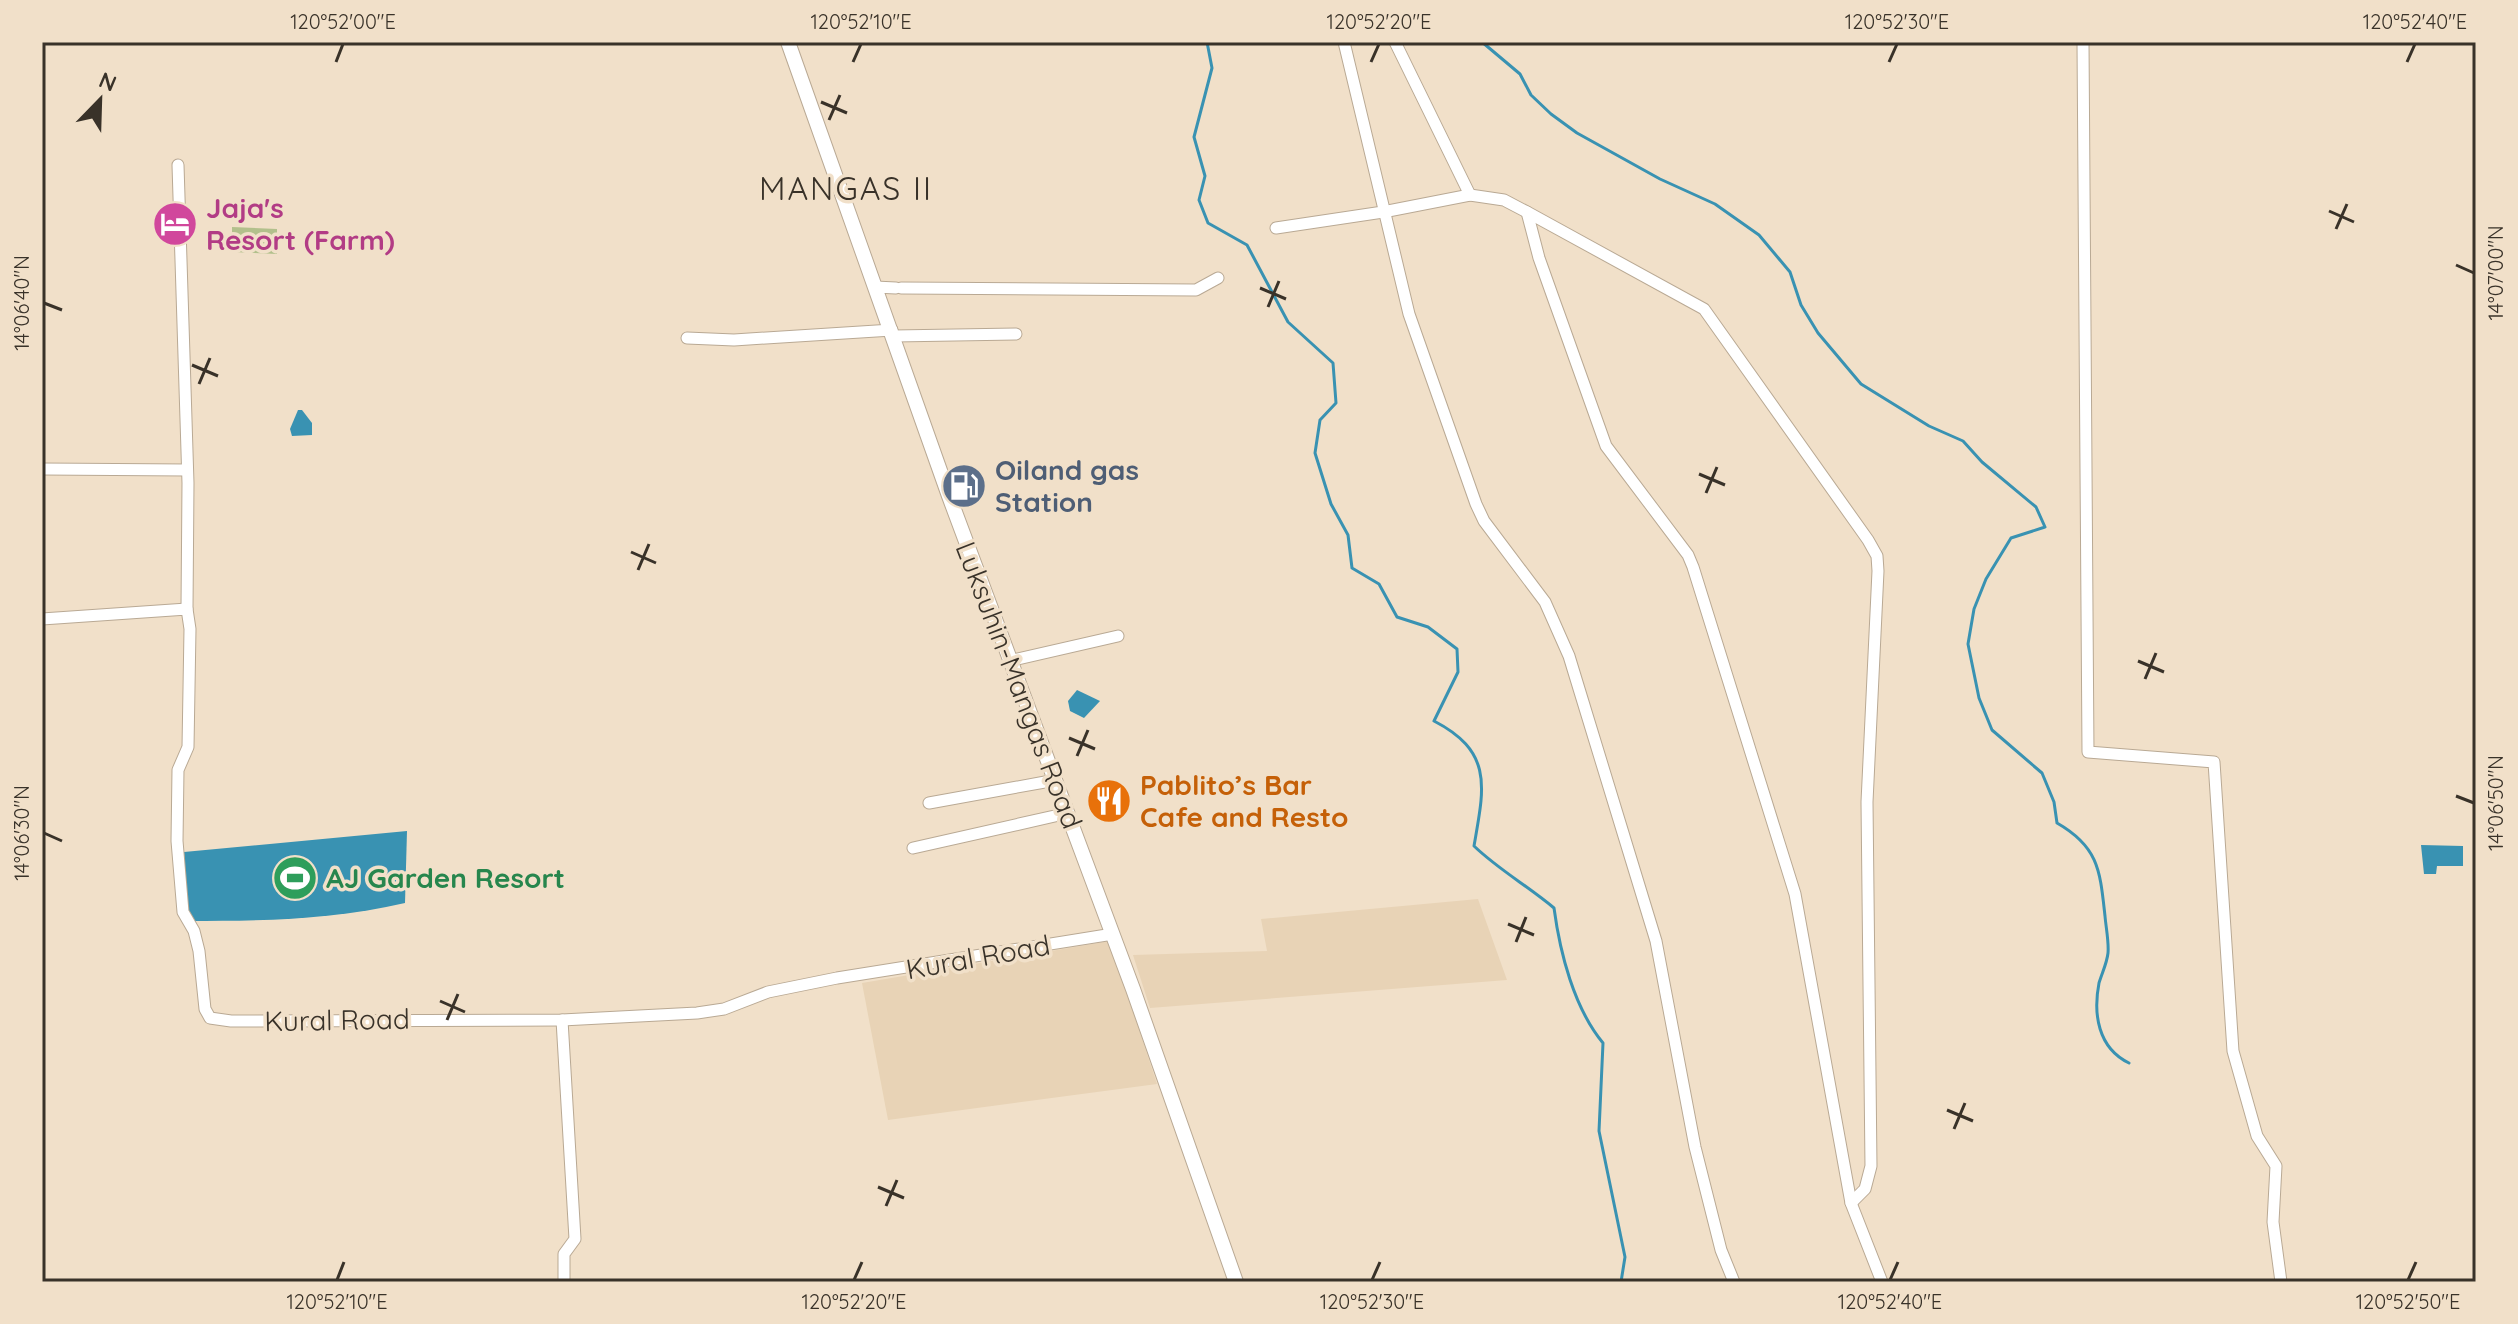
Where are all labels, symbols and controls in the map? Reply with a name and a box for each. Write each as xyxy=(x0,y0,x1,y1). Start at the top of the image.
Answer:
text: 120°52'00"E xyxy=(290,9,396,34)
text: 120°52'10"E xyxy=(810,9,912,34)
text: 120°52'20"E xyxy=(1327,9,1431,34)
text: 120°52'30"E xyxy=(1845,9,1949,34)
text: 120°52'40"E xyxy=(2363,9,2467,34)
north arrow xyxy=(60,60,140,140)
text: N xyxy=(95,66,121,98)
district label: MANGAS II xyxy=(759,168,933,208)
place label: Jaja's Resort (Farm) xyxy=(206,190,395,257)
hotel icon: Jaja's Resort (Farm) xyxy=(151,200,199,248)
text: 14°07'00"N xyxy=(2483,225,2508,321)
text: 14°06'40"N xyxy=(9,255,34,351)
place label: Oiland gas Station xyxy=(995,452,1139,519)
fuel station icon: Oiland gas Station xyxy=(940,462,988,510)
street label: Luksuhin-Mangas Road xyxy=(949,536,1090,833)
text: 14°06'50"N xyxy=(2483,755,2508,851)
place label: Pablito’s Bar Cafe and Resto xyxy=(1140,767,1349,834)
restaurant icon: Pablito’s Bar Cafe and Resto xyxy=(1085,777,1133,825)
text: 14°06'30"N xyxy=(9,785,34,881)
sports icon: AJ Garden Resort xyxy=(271,854,319,902)
place label: AJ Garden Resort xyxy=(326,860,565,895)
street label: Kural Road xyxy=(903,927,1053,986)
street label: Kural Road xyxy=(264,1001,410,1038)
text: 120°52'10"E xyxy=(286,1289,388,1314)
text: 120°52'20"E xyxy=(802,1289,906,1314)
text: 120°52'30"E xyxy=(1320,1289,1424,1314)
text: 120°52'40"E xyxy=(1838,1289,1942,1314)
text: 120°52'50"E xyxy=(2356,1289,2460,1314)

